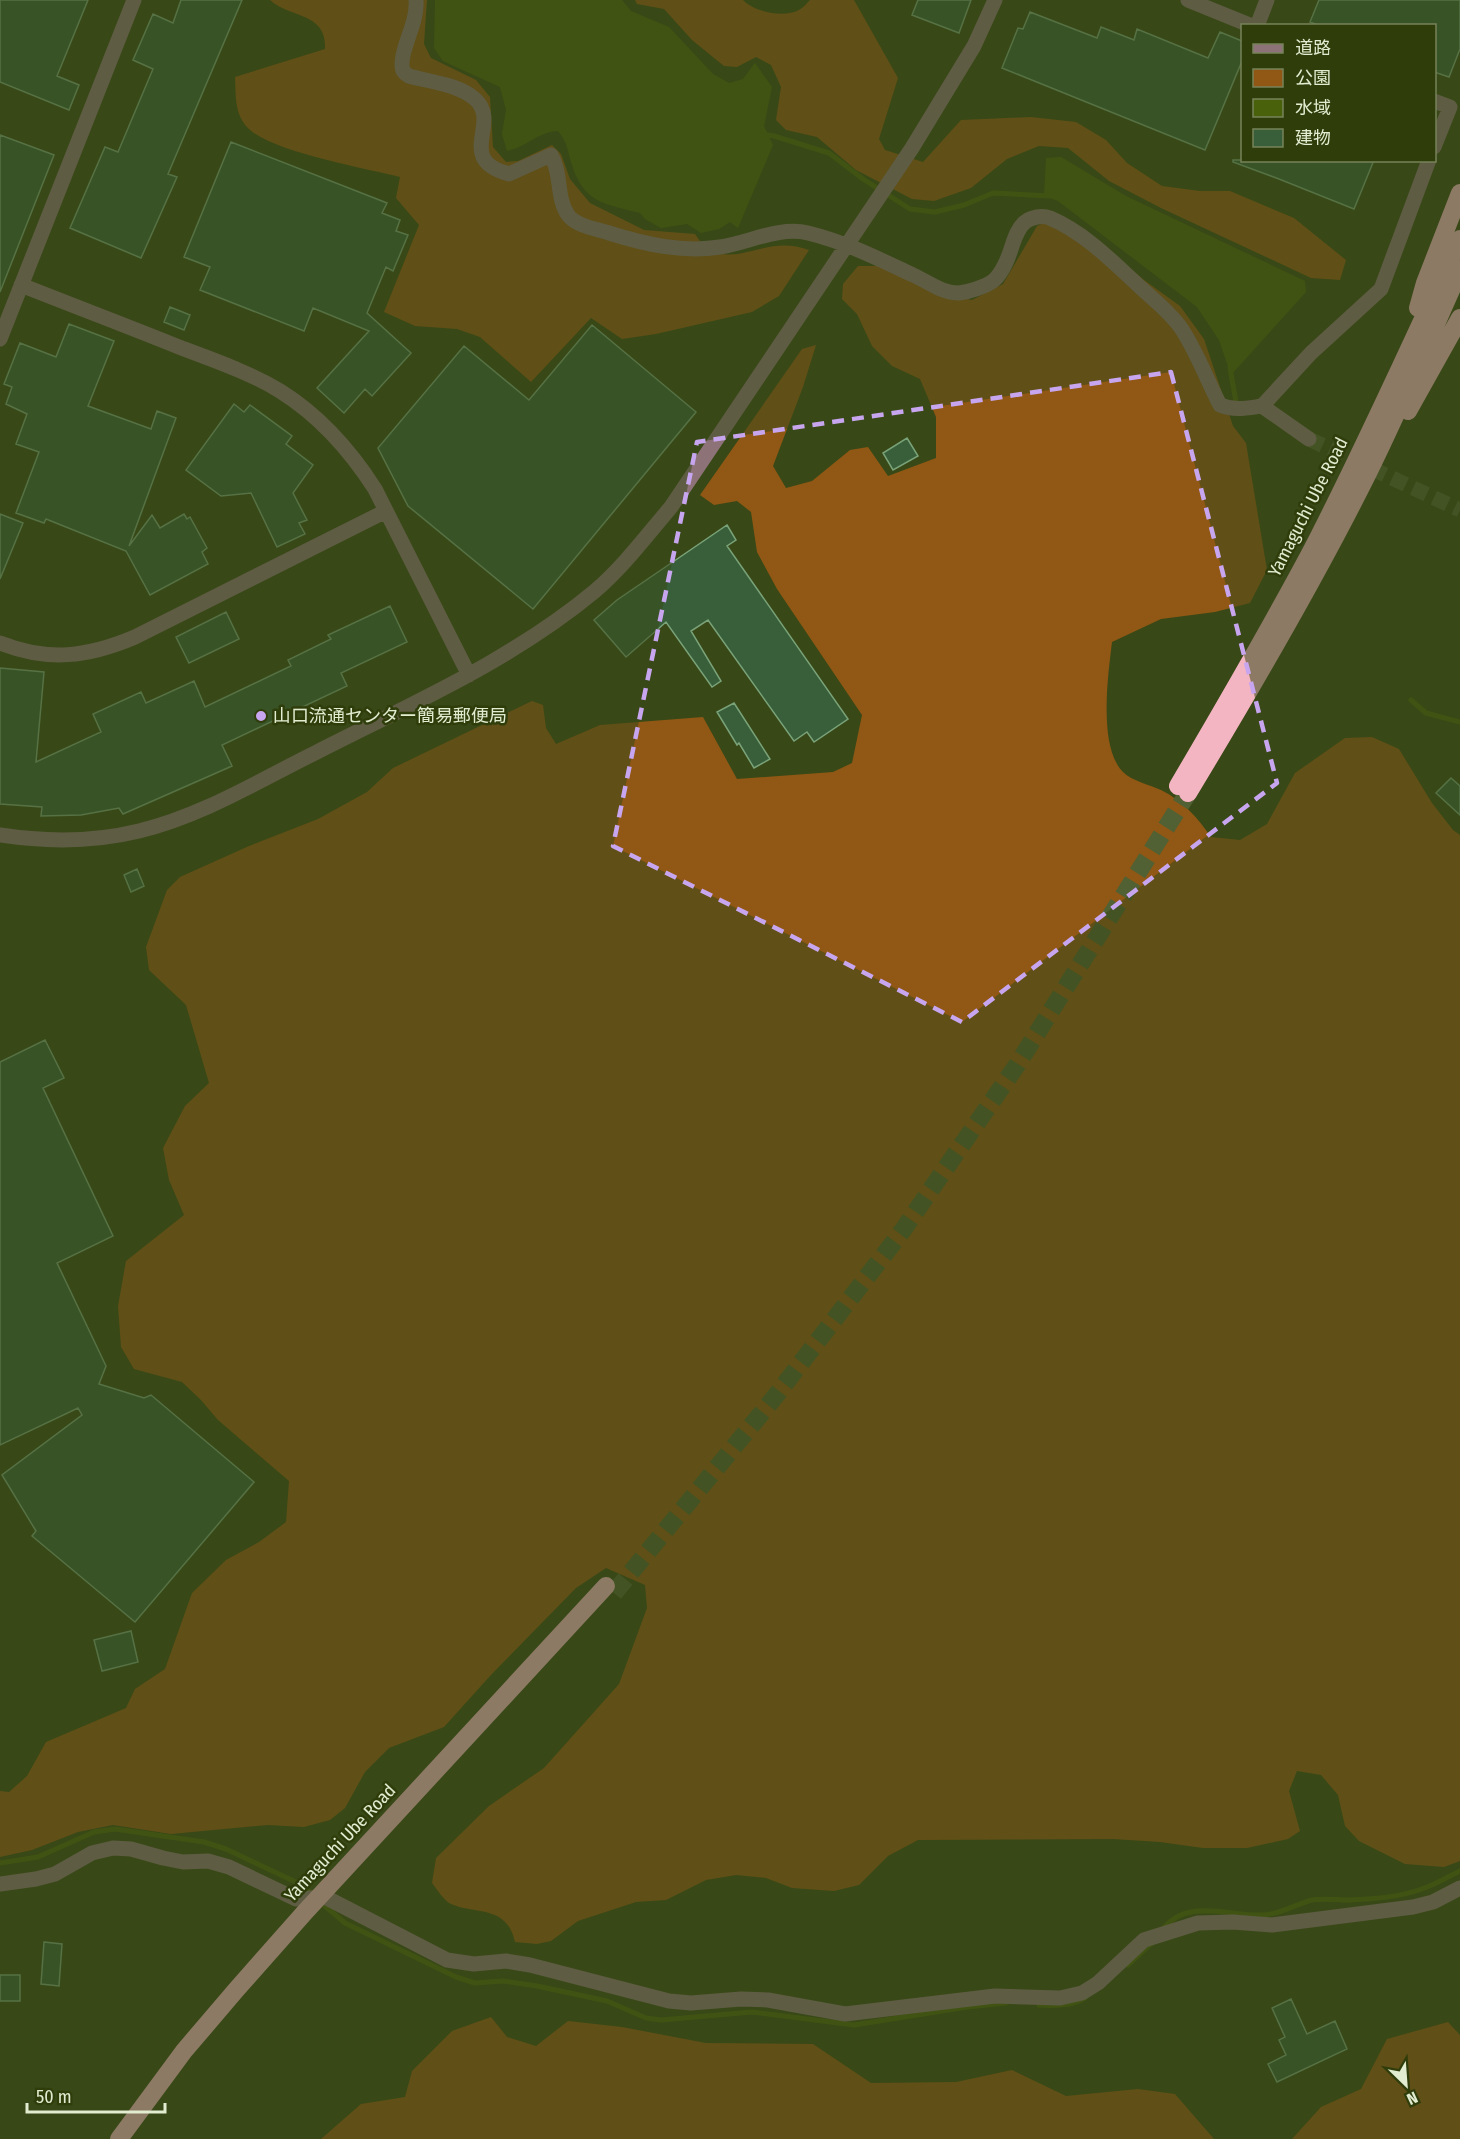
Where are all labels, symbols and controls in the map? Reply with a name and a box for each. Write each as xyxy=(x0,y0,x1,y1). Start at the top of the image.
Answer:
legend xyxy=(1241,24,1436,162)
text: 道路 xyxy=(1295,37,1331,59)
text: 公園 xyxy=(1295,67,1331,89)
text: 水域 xyxy=(1295,97,1331,119)
text: 建物 xyxy=(1295,127,1331,149)
street label: Yamaguchi Ube Road xyxy=(1263,434,1353,580)
place label: 山口流通センター簡易郵便局 xyxy=(273,705,507,727)
marker: 山口流通センター簡易郵便局 xyxy=(254,709,268,723)
street label: Yamaguchi Ube Road xyxy=(280,1780,400,1906)
north arrow xyxy=(1376,2055,1436,2115)
scale bar xyxy=(27,2076,165,2114)
text: 50 m xyxy=(36,2086,72,2108)
text: N xyxy=(1404,2088,1420,2109)

